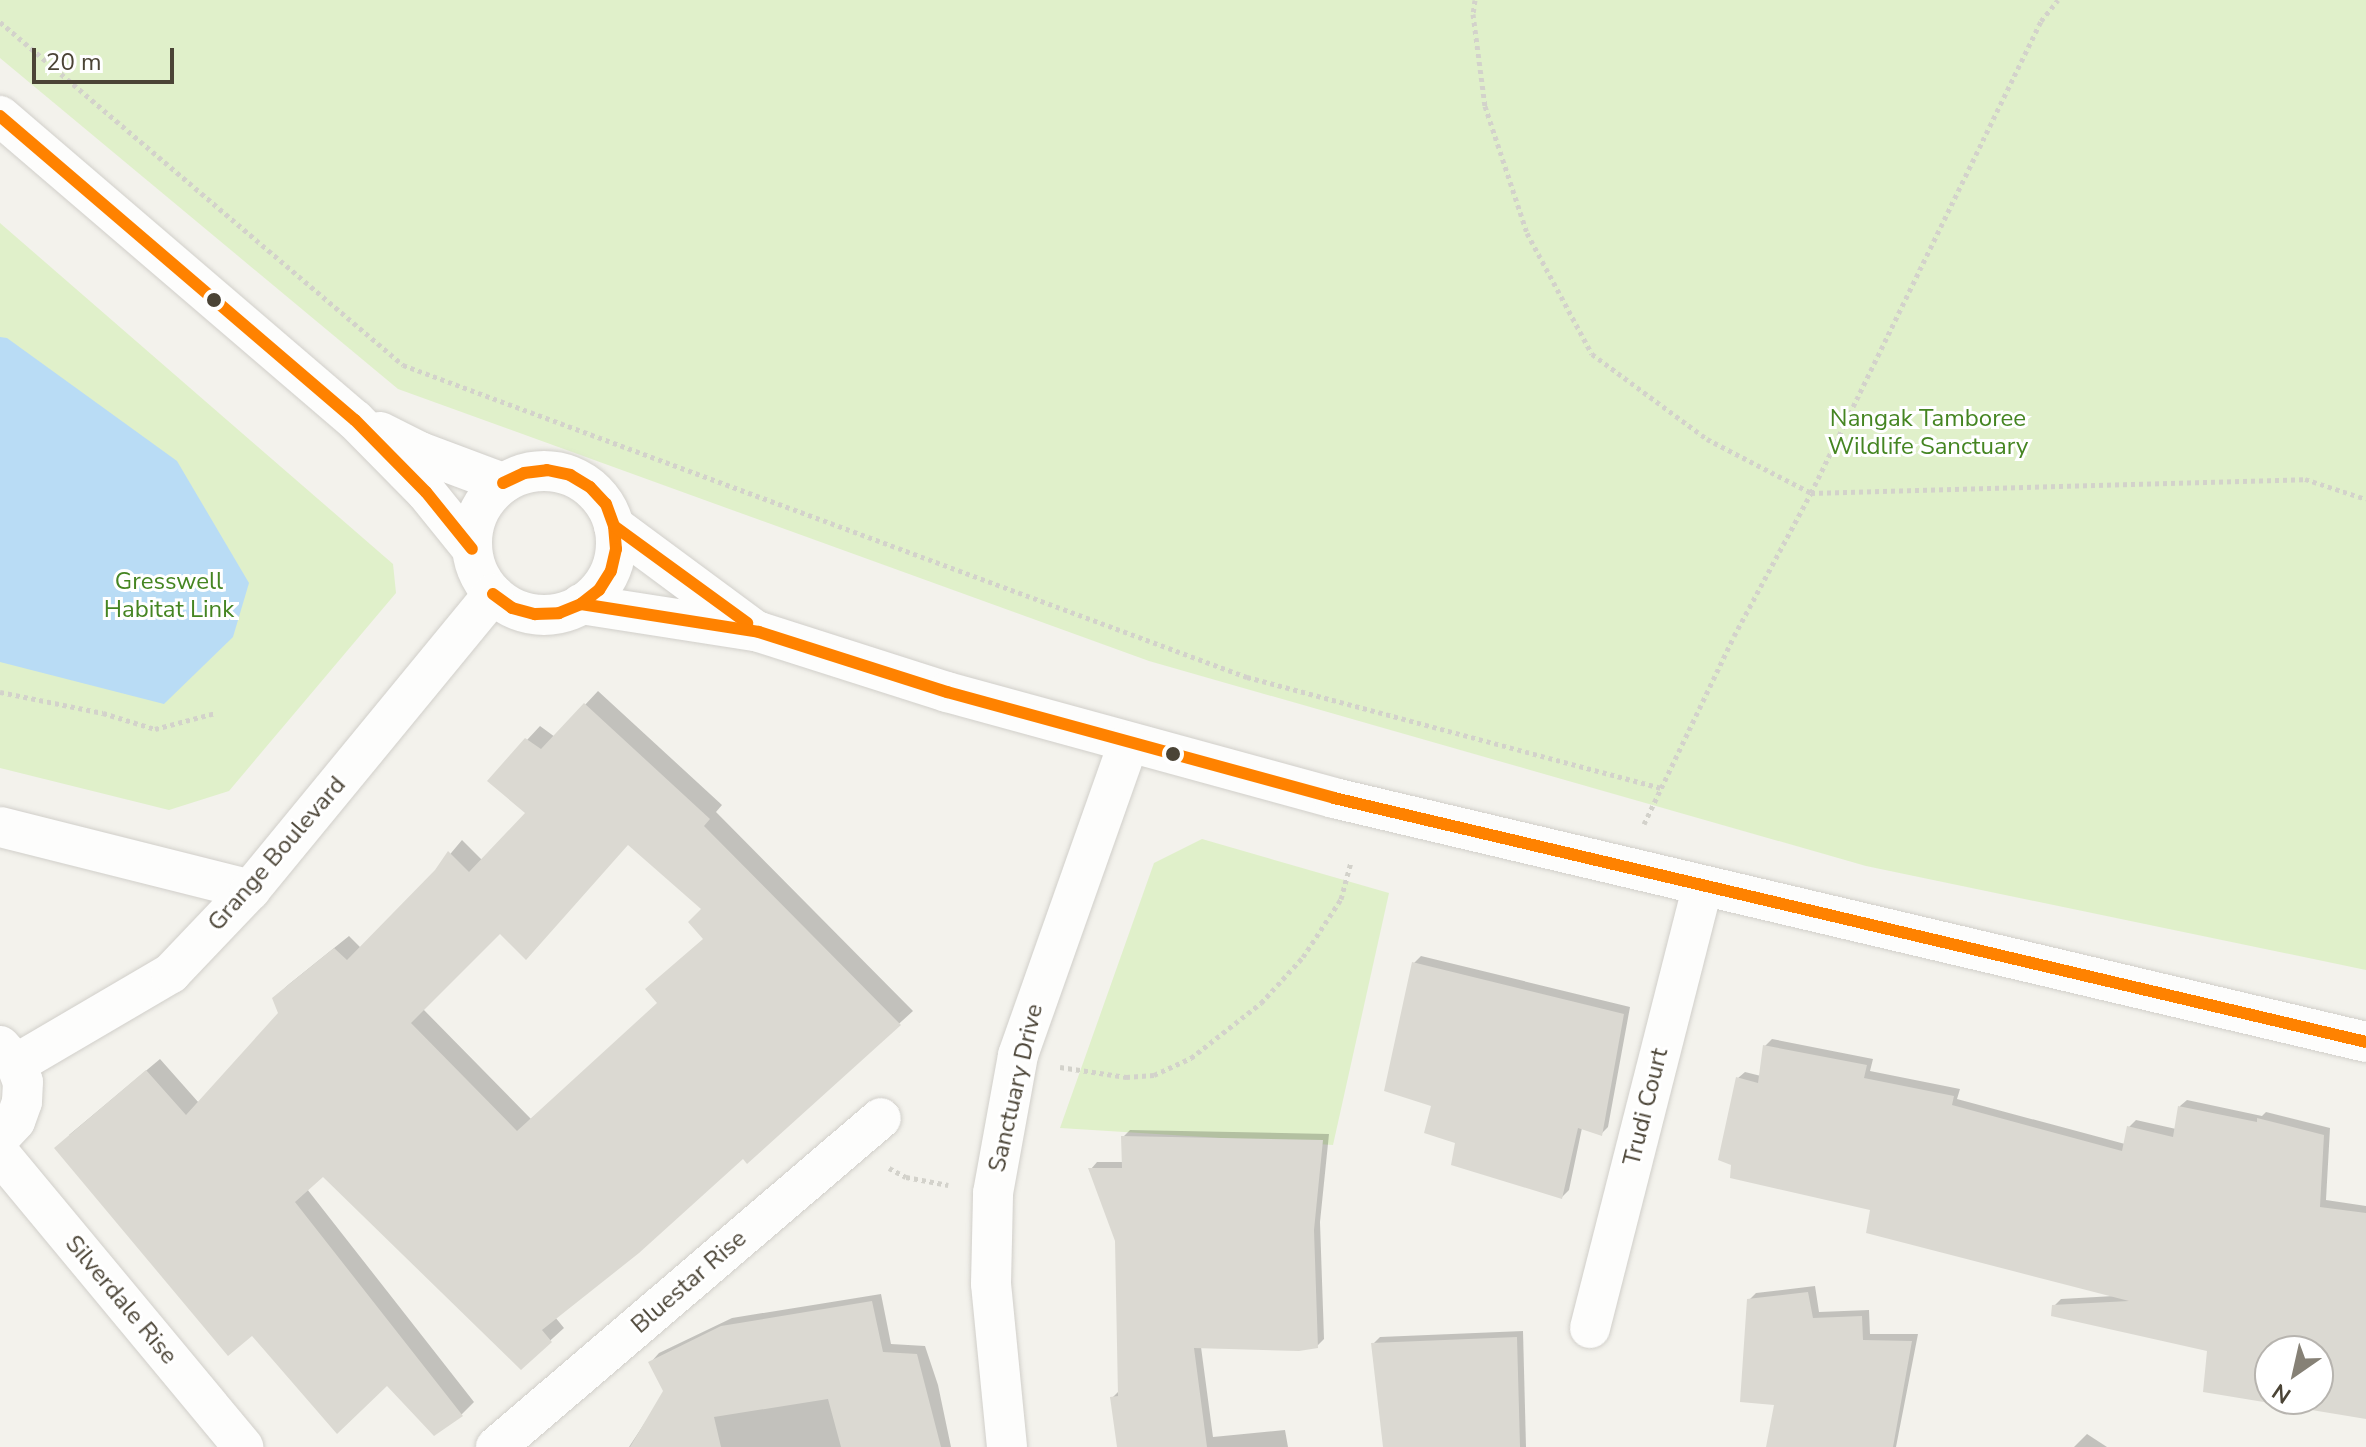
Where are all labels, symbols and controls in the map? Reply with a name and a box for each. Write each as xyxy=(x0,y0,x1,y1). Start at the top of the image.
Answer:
scale bar xyxy=(36,32,178,82)
text: 20 m xyxy=(46,46,102,78)
unlabelled marker xyxy=(206,292,222,308)
park label: Nangak Tamboree Wildlife Sanctuary xyxy=(1828,405,2028,461)
park label: Gresswell Habitat Link xyxy=(104,568,234,624)
unlabelled marker xyxy=(1165,746,1181,762)
street label: Grange Boulevard xyxy=(202,771,352,937)
street label: Sanctuary Drive xyxy=(983,1001,1049,1175)
street label: Trudi Court xyxy=(1617,1045,1675,1169)
street label: Bluestar Rise xyxy=(626,1224,752,1340)
street label: Silverdale Rise xyxy=(59,1230,183,1370)
north arrow xyxy=(2254,1335,2334,1415)
text: N xyxy=(2266,1376,2297,1410)

